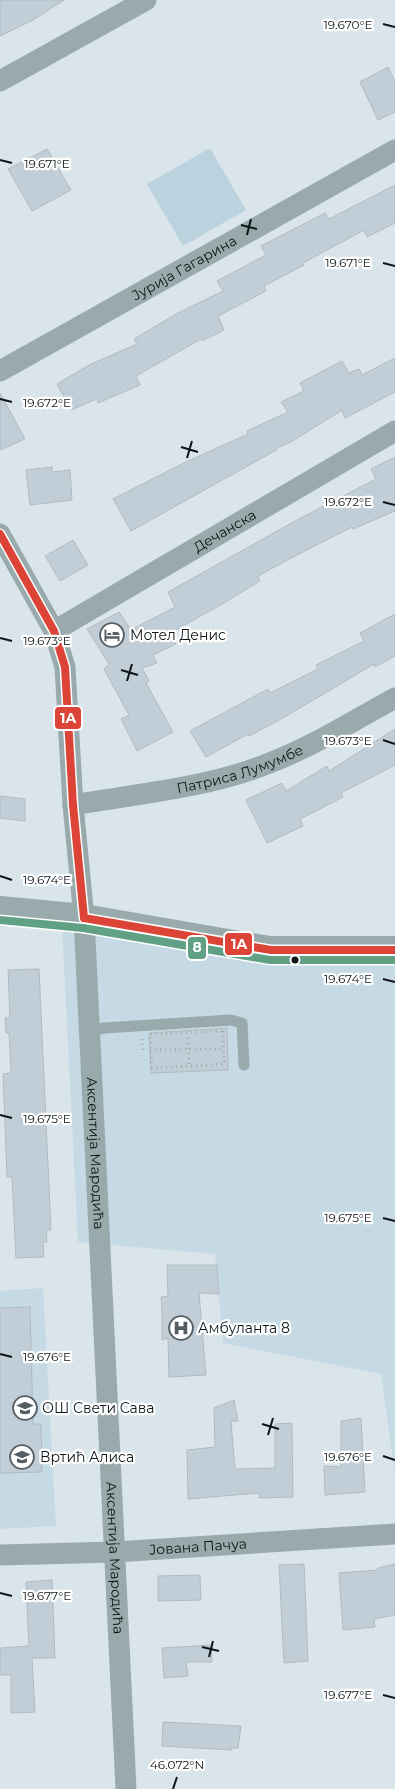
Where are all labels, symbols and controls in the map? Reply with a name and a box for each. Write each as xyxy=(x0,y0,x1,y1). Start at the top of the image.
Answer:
text: 19.670°E xyxy=(324,17,373,32)
text: 19.671°E xyxy=(24,156,70,171)
street label: Јурија Гагарина xyxy=(128,231,240,305)
text: 19.671°E xyxy=(325,255,371,270)
text: 19.672°E xyxy=(23,395,71,410)
text: 19.672°E xyxy=(324,494,372,509)
street label: Дечанска xyxy=(190,505,259,556)
hotel icon: Мотел Денис xyxy=(99,622,125,648)
place label: Мотел Денис xyxy=(130,626,226,644)
text: 19.673°E xyxy=(23,633,71,648)
line badge: 1A xyxy=(54,706,82,730)
text: 1A xyxy=(60,709,76,727)
text: 19.673°E xyxy=(324,733,372,748)
street label: Патриса Лумумбе xyxy=(175,741,306,797)
text: 19.674°E xyxy=(23,872,71,887)
line badge: 1A xyxy=(224,932,253,956)
text: 1A xyxy=(231,935,247,953)
line badge: 8 xyxy=(187,936,207,960)
text: 8 xyxy=(192,938,202,956)
unlabelled marker xyxy=(290,955,300,965)
text: 19.674°E xyxy=(324,971,372,986)
street label: Аксентија Мародића xyxy=(83,1077,108,1230)
text: 19.675°E xyxy=(23,1111,71,1126)
text: 19.675°E xyxy=(324,1210,372,1225)
hospital icon: Амбуланта 8 xyxy=(168,1315,194,1341)
place label: Амбуланта 8 xyxy=(198,1319,290,1337)
text: 19.676°E xyxy=(23,1349,71,1364)
school or university icon: ОШ Свети Сава xyxy=(12,1395,38,1421)
place label: ОШ Свети Сава xyxy=(42,1399,154,1417)
school or university icon: Вртић Алиса xyxy=(9,1444,35,1470)
place label: Вртић Алиса xyxy=(40,1448,134,1466)
text: 19.676°E xyxy=(324,1449,372,1464)
street label: Аксентија Мародића xyxy=(102,1481,128,1634)
street label: Јована Пачуа xyxy=(148,1535,247,1559)
text: 19.677°E xyxy=(23,1588,71,1603)
text: 19.677°E xyxy=(324,1687,372,1702)
text: 46.072°N xyxy=(150,1757,204,1772)

